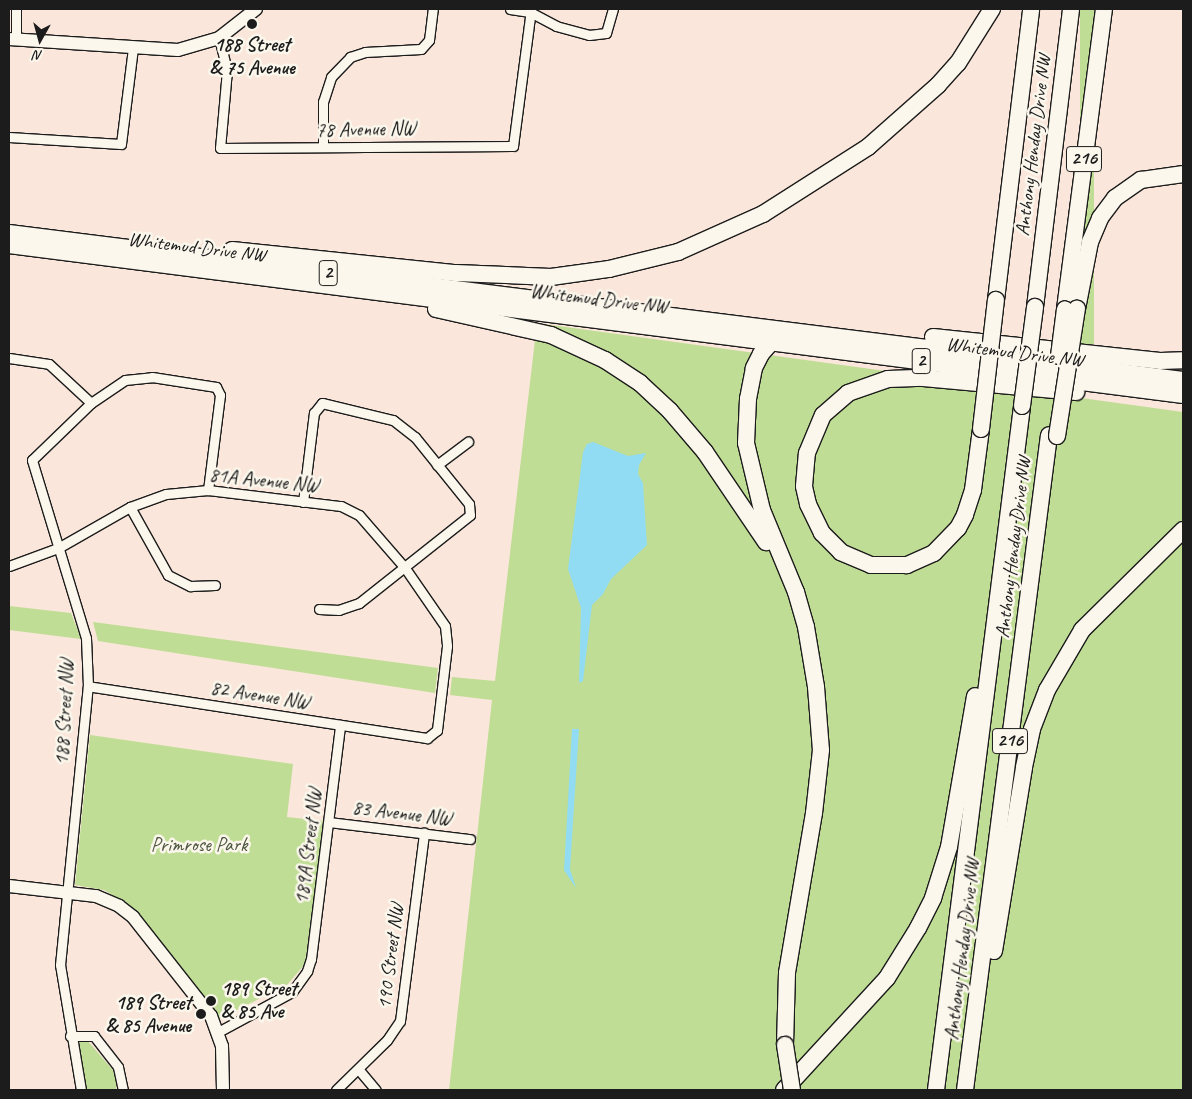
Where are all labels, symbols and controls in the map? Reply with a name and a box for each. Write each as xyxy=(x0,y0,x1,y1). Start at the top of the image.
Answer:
north arrow xyxy=(15,15,65,65)
marker: 188 Street & 75 Avenue xyxy=(246,18,258,30)
place label: 188 Street & 75 Avenue xyxy=(209,32,295,79)
text: N xyxy=(33,46,43,64)
street label: Anthony Henday Drive NW xyxy=(1010,52,1056,238)
street label: 78 Avenue NW xyxy=(316,116,416,142)
road number: 216 xyxy=(1065,142,1103,176)
street label: Whitemud Drive NW xyxy=(126,227,268,267)
road number: 2 xyxy=(318,256,338,290)
street label: Whitemud Drive NW xyxy=(528,279,670,319)
street label: Whitemud Drive NW xyxy=(944,332,1086,372)
road number: 2 xyxy=(911,344,931,378)
street label: Anthony Henday Drive NW xyxy=(990,454,1036,640)
street label: 81A Avenue NW xyxy=(208,462,320,498)
street label: 188 Street NW xyxy=(49,658,79,766)
street label: 82 Avenue NW xyxy=(209,675,311,715)
road number: 216 xyxy=(991,724,1029,758)
street label: 189A Street NW xyxy=(289,787,327,905)
street label: 83 Avenue NW xyxy=(351,795,453,831)
park label: Primrose Park xyxy=(151,832,247,856)
street label: Anthony Henday Drive NW xyxy=(939,856,985,1042)
street label: 190 Street NW xyxy=(372,902,408,1010)
place label: 189 Street & 85 Ave xyxy=(221,977,297,1024)
place label: 189 Street & 85 Avenue xyxy=(106,990,191,1037)
marker: 189 Street & 85 Ave xyxy=(205,995,217,1007)
marker: 189 Street & 85 Avenue xyxy=(195,1008,207,1020)

